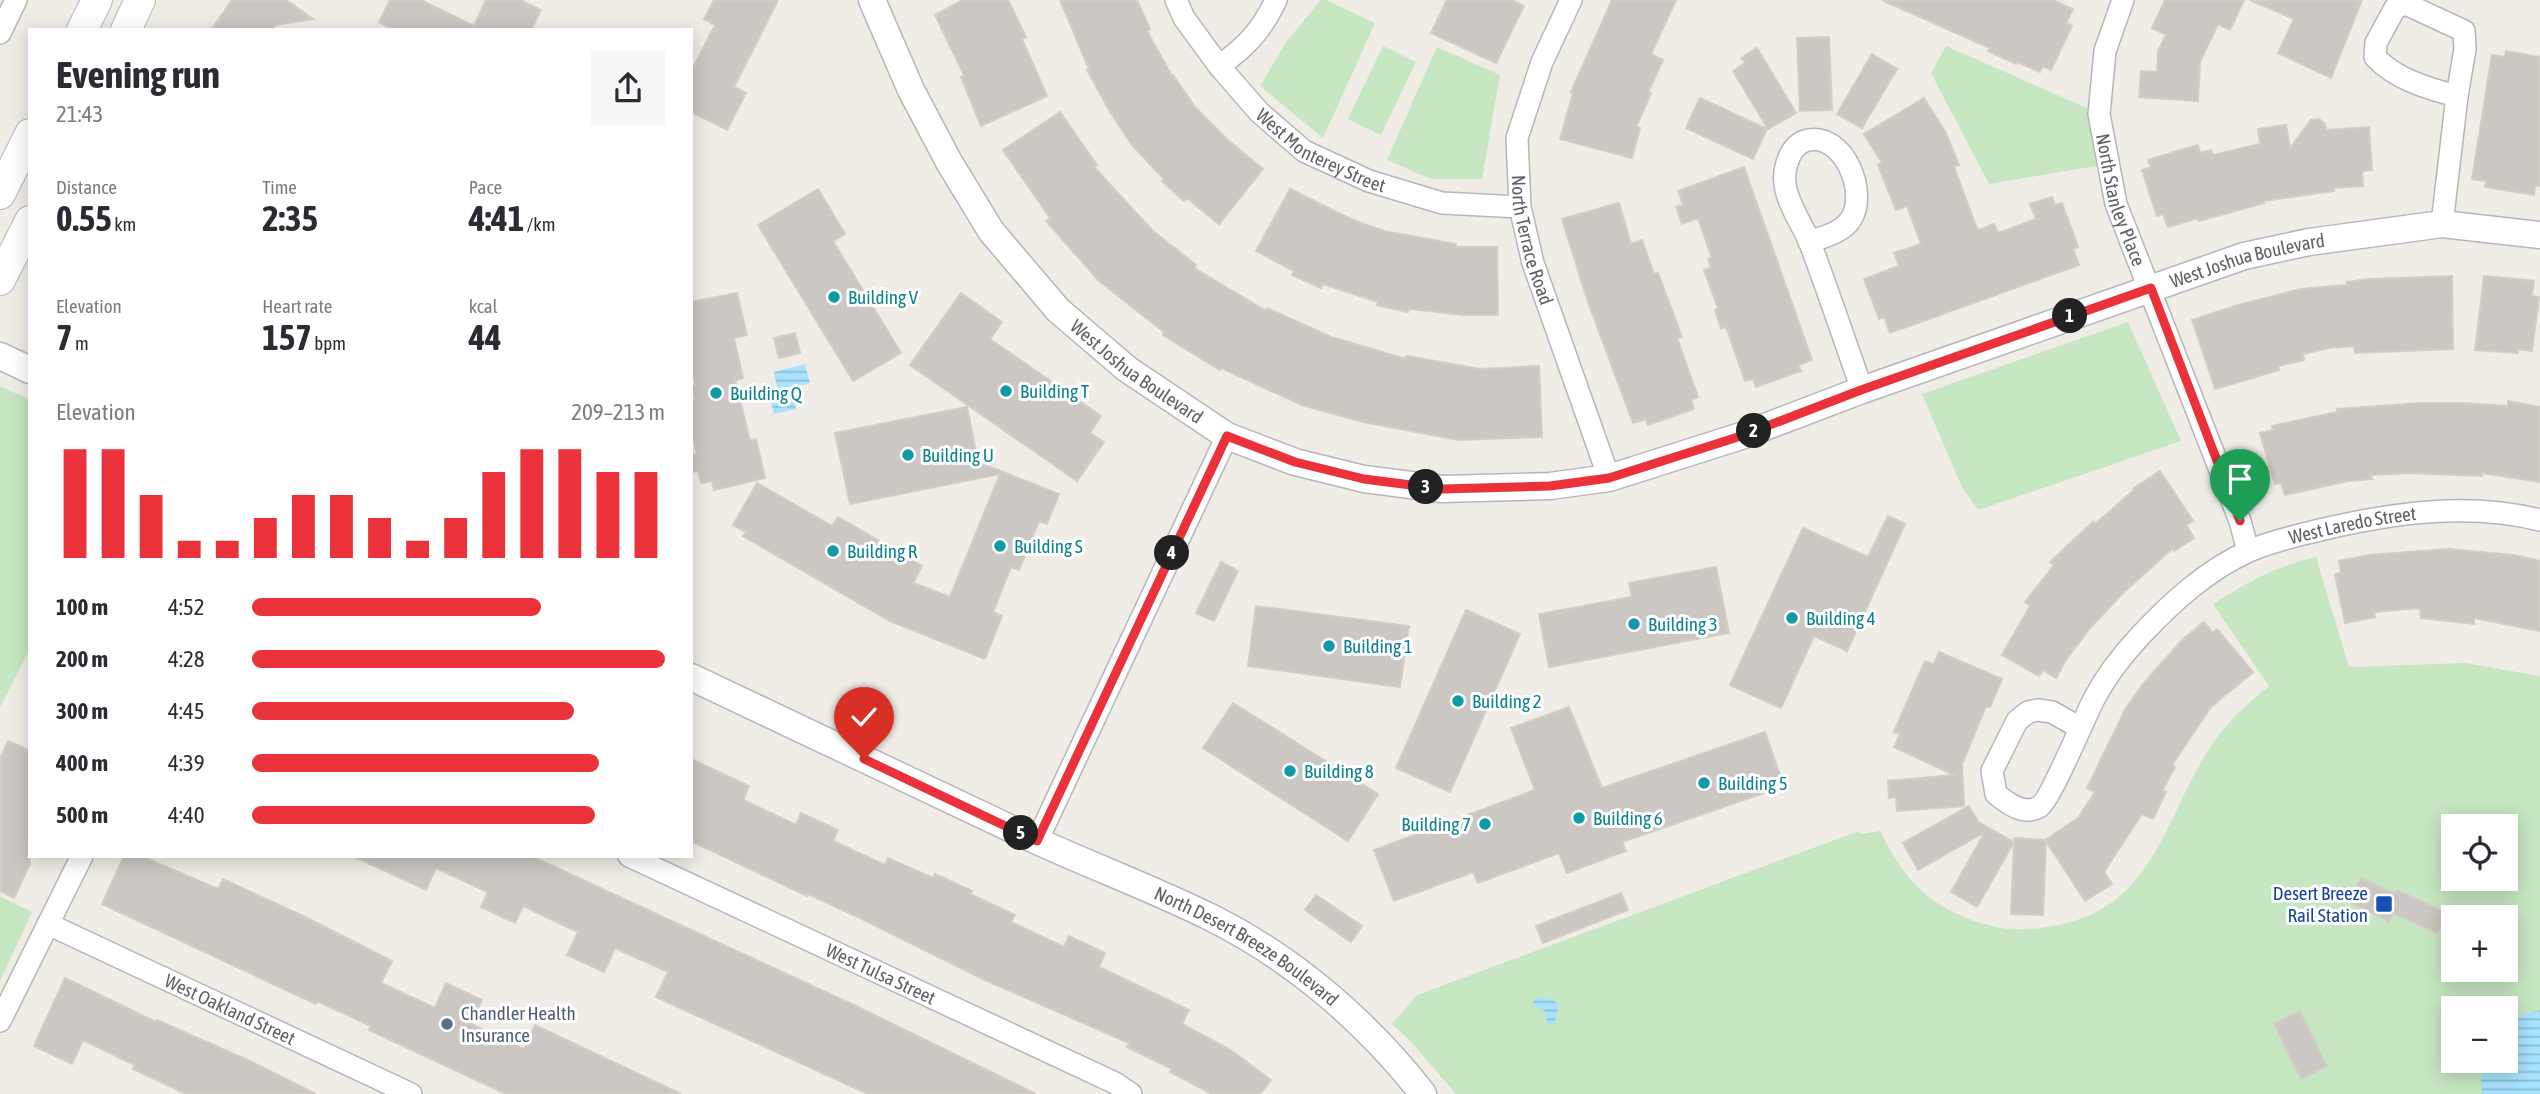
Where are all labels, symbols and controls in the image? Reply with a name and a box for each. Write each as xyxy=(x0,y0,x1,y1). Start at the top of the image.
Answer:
button: share xyxy=(591,51,665,125)
text: Evening run xyxy=(56,53,220,96)
text: 21:43 xyxy=(56,101,103,127)
street label: West Monterey Street xyxy=(1252,104,1388,196)
street label: North Stanley Place xyxy=(2092,132,2150,269)
street label: North Terrace Road xyxy=(1508,175,1558,308)
text: Distance xyxy=(56,176,117,198)
text: Time xyxy=(262,176,297,198)
text: Pace xyxy=(469,176,502,198)
text: 0.55 xyxy=(56,198,112,238)
text: 2:35 xyxy=(262,198,318,238)
text: 4:41 xyxy=(469,198,524,238)
text: km xyxy=(112,213,136,235)
text: /km xyxy=(524,213,555,235)
street label: West Joshua Boulevard xyxy=(2167,229,2326,292)
place label: Building V xyxy=(848,286,919,308)
marker: Building V xyxy=(826,289,842,305)
text: Elevation xyxy=(56,295,122,317)
text: Heart rate xyxy=(262,295,332,317)
text: kcal xyxy=(469,295,498,317)
pin: 1 xyxy=(2052,298,2088,334)
text: 1 xyxy=(2065,304,2074,326)
street label: West Joshua Boulevard xyxy=(1066,315,1207,428)
text: 7 xyxy=(56,317,72,357)
text: 157 xyxy=(262,317,312,357)
text: 44 xyxy=(469,317,502,357)
text: m xyxy=(72,332,89,354)
text: bpm xyxy=(312,332,346,354)
place label: Building T xyxy=(1020,380,1090,402)
place label: Building Q xyxy=(730,382,803,404)
marker: Building T xyxy=(998,383,1014,399)
marker: Building Q xyxy=(708,385,724,401)
text: Elevation xyxy=(56,399,136,425)
text: 209–213 m xyxy=(571,399,665,425)
pin: 2 xyxy=(1736,414,1772,448)
text: 2 xyxy=(1749,419,1758,441)
place label: Building U xyxy=(922,444,994,466)
marker: Building U xyxy=(900,447,916,463)
pin xyxy=(2210,449,2270,521)
icon: arrive xyxy=(2221,460,2259,498)
pin: 3 xyxy=(1408,470,1444,504)
text: 3 xyxy=(1421,475,1430,497)
street label: West Laredo Street xyxy=(2287,502,2417,548)
place label: Building S xyxy=(1014,535,1083,557)
pin: 4 xyxy=(1154,536,1190,570)
marker: Building S xyxy=(992,538,1008,554)
place label: Building R xyxy=(847,540,918,562)
text: 4 xyxy=(1167,541,1176,563)
marker: Building R xyxy=(825,543,841,559)
text: 100 m xyxy=(56,594,108,620)
text: 4:52 xyxy=(168,594,205,620)
place label: Building 4 xyxy=(1806,607,1876,629)
marker: Building 4 xyxy=(1784,610,1800,626)
place label: Building 3 xyxy=(1648,613,1718,635)
marker: Building 3 xyxy=(1626,616,1642,632)
place label: Building 1 xyxy=(1343,635,1413,657)
marker: Building 1 xyxy=(1321,638,1337,654)
text: 200 m xyxy=(56,646,108,672)
text: 4:28 xyxy=(168,646,205,672)
pin xyxy=(834,687,894,759)
place label: Building 2 xyxy=(1472,690,1542,712)
marker: Building 2 xyxy=(1450,693,1466,709)
text: 300 m xyxy=(56,698,108,724)
text: 4:45 xyxy=(168,698,205,724)
icon: check xyxy=(845,698,883,736)
text: 400 m xyxy=(56,750,108,776)
text: 4:39 xyxy=(168,750,205,776)
place label: Building 8 xyxy=(1304,760,1374,782)
marker: Building 8 xyxy=(1282,763,1298,779)
place label: Building 5 xyxy=(1718,772,1788,794)
marker: Building 5 xyxy=(1696,775,1712,791)
text: 500 m xyxy=(56,802,108,828)
text: 4:40 xyxy=(168,802,205,828)
place label: Building 6 xyxy=(1593,807,1663,829)
marker: Building 6 xyxy=(1571,810,1587,826)
place label: Building 7 xyxy=(1401,813,1471,835)
map controls xyxy=(2441,814,2518,1073)
button: locate xyxy=(2441,814,2518,891)
pin: 5 xyxy=(1004,816,1038,850)
marker: Building 7 xyxy=(1477,816,1493,832)
text: 5 xyxy=(1016,821,1025,843)
street label: North Desert Breeze Boulevard xyxy=(1151,882,1343,1010)
place label: Desert Breeze Rail Station xyxy=(2273,882,2368,926)
marker: Desert Breeze Rail Station xyxy=(2374,894,2394,914)
button: + xyxy=(2441,905,2518,982)
street label: West Tulsa Street xyxy=(823,939,939,1009)
street label: West Oakland Street xyxy=(161,969,299,1049)
button: − xyxy=(2441,996,2518,1073)
place label: Chandler Health Insurance xyxy=(461,1002,576,1046)
marker: Chandler Health Insurance xyxy=(439,1016,455,1032)

